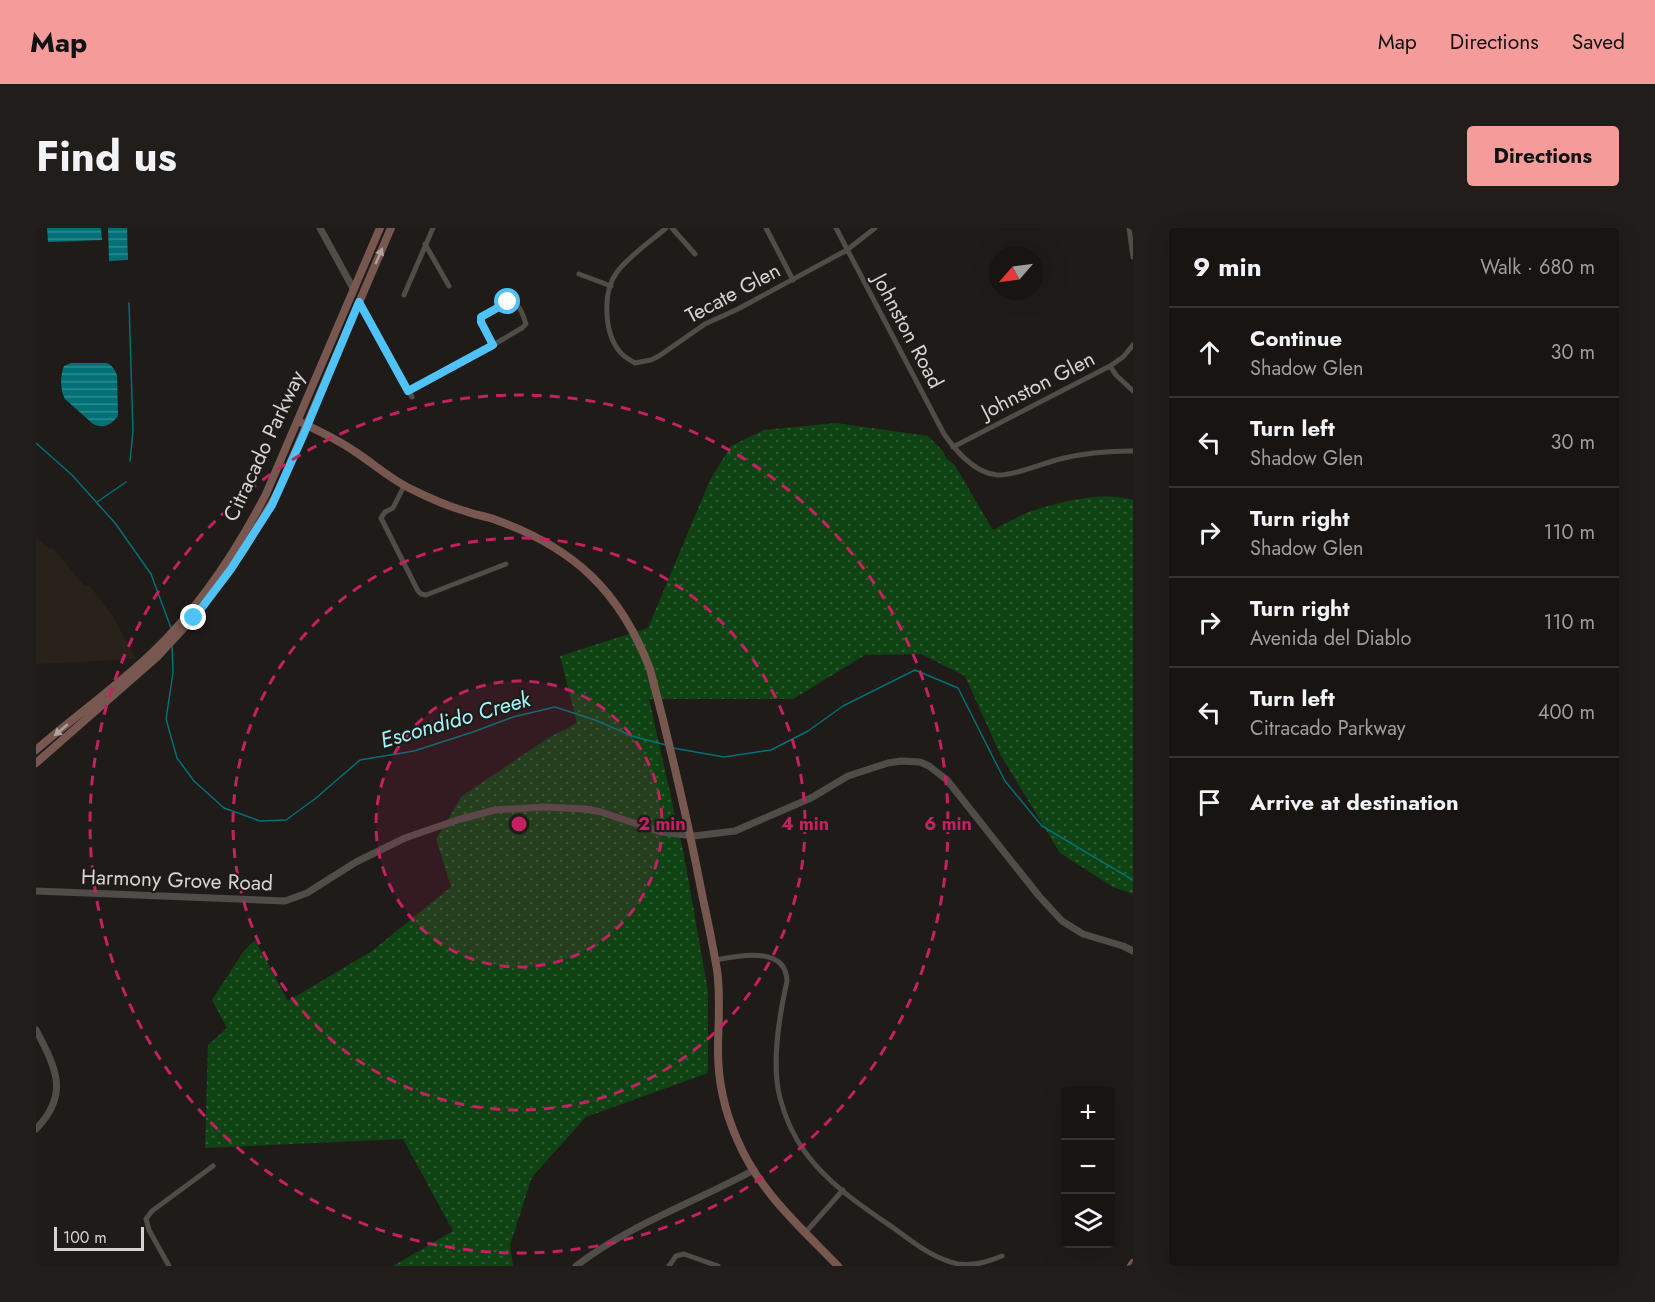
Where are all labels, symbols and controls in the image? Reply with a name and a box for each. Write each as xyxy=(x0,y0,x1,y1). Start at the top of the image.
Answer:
text: Map xyxy=(30,22,87,63)
text: Map xyxy=(1378,27,1417,57)
text: Directions xyxy=(1450,27,1539,57)
text: Saved xyxy=(1572,27,1625,57)
text: Find us xyxy=(36,126,177,187)
button: Directions xyxy=(1467,126,1619,186)
one-way arrow xyxy=(374,246,384,264)
north arrow xyxy=(989,246,1043,300)
text: 9 min xyxy=(1193,248,1262,286)
text: Walk · 680 m xyxy=(1480,253,1595,282)
street label: Tecate Glen xyxy=(680,255,786,331)
street label: Johnston Road xyxy=(864,266,951,394)
route start xyxy=(494,288,520,314)
text: Continue xyxy=(1250,322,1342,354)
icon: ahead xyxy=(1193,336,1226,369)
text: 30 m xyxy=(1550,338,1595,367)
street label: Johnston Glen xyxy=(973,344,1100,428)
text: Shadow Glen xyxy=(1250,354,1364,383)
street label: Citracado Parkway xyxy=(216,365,312,526)
text: Turn left xyxy=(1250,412,1335,444)
icon: left xyxy=(1193,426,1226,459)
text: 30 m xyxy=(1550,428,1595,457)
text: Shadow Glen xyxy=(1250,444,1364,473)
text: Turn right xyxy=(1250,502,1350,534)
icon: right xyxy=(1193,516,1226,549)
text: 110 m xyxy=(1543,518,1595,547)
text: Shadow Glen xyxy=(1250,534,1364,563)
text: Turn right xyxy=(1250,592,1350,624)
route end xyxy=(180,604,206,630)
icon: right xyxy=(1193,606,1226,639)
text: 110 m xyxy=(1543,608,1595,637)
text: Avenida del Diablo xyxy=(1250,624,1411,653)
water label: Escondido Creek xyxy=(376,682,535,756)
text: Turn left xyxy=(1250,682,1335,714)
icon: left xyxy=(1193,696,1226,729)
text: 400 m xyxy=(1538,698,1595,727)
text: Citracado Parkway xyxy=(1250,714,1406,743)
one-way arrow xyxy=(53,723,68,736)
icon: arrive xyxy=(1193,786,1226,819)
text: Arrive at destination xyxy=(1250,786,1459,818)
text: 2 min xyxy=(638,811,686,837)
text: 4 min xyxy=(781,811,829,837)
text: 6 min xyxy=(924,811,972,837)
centre of rings xyxy=(509,814,529,834)
street label: Harmony Grove Road xyxy=(80,862,274,898)
map controls xyxy=(1061,1086,1115,1248)
button: + xyxy=(1061,1086,1115,1140)
button: − xyxy=(1061,1140,1115,1194)
button: layers xyxy=(1061,1194,1115,1248)
scale bar xyxy=(54,1224,144,1252)
text: 100 m xyxy=(63,1226,107,1249)

